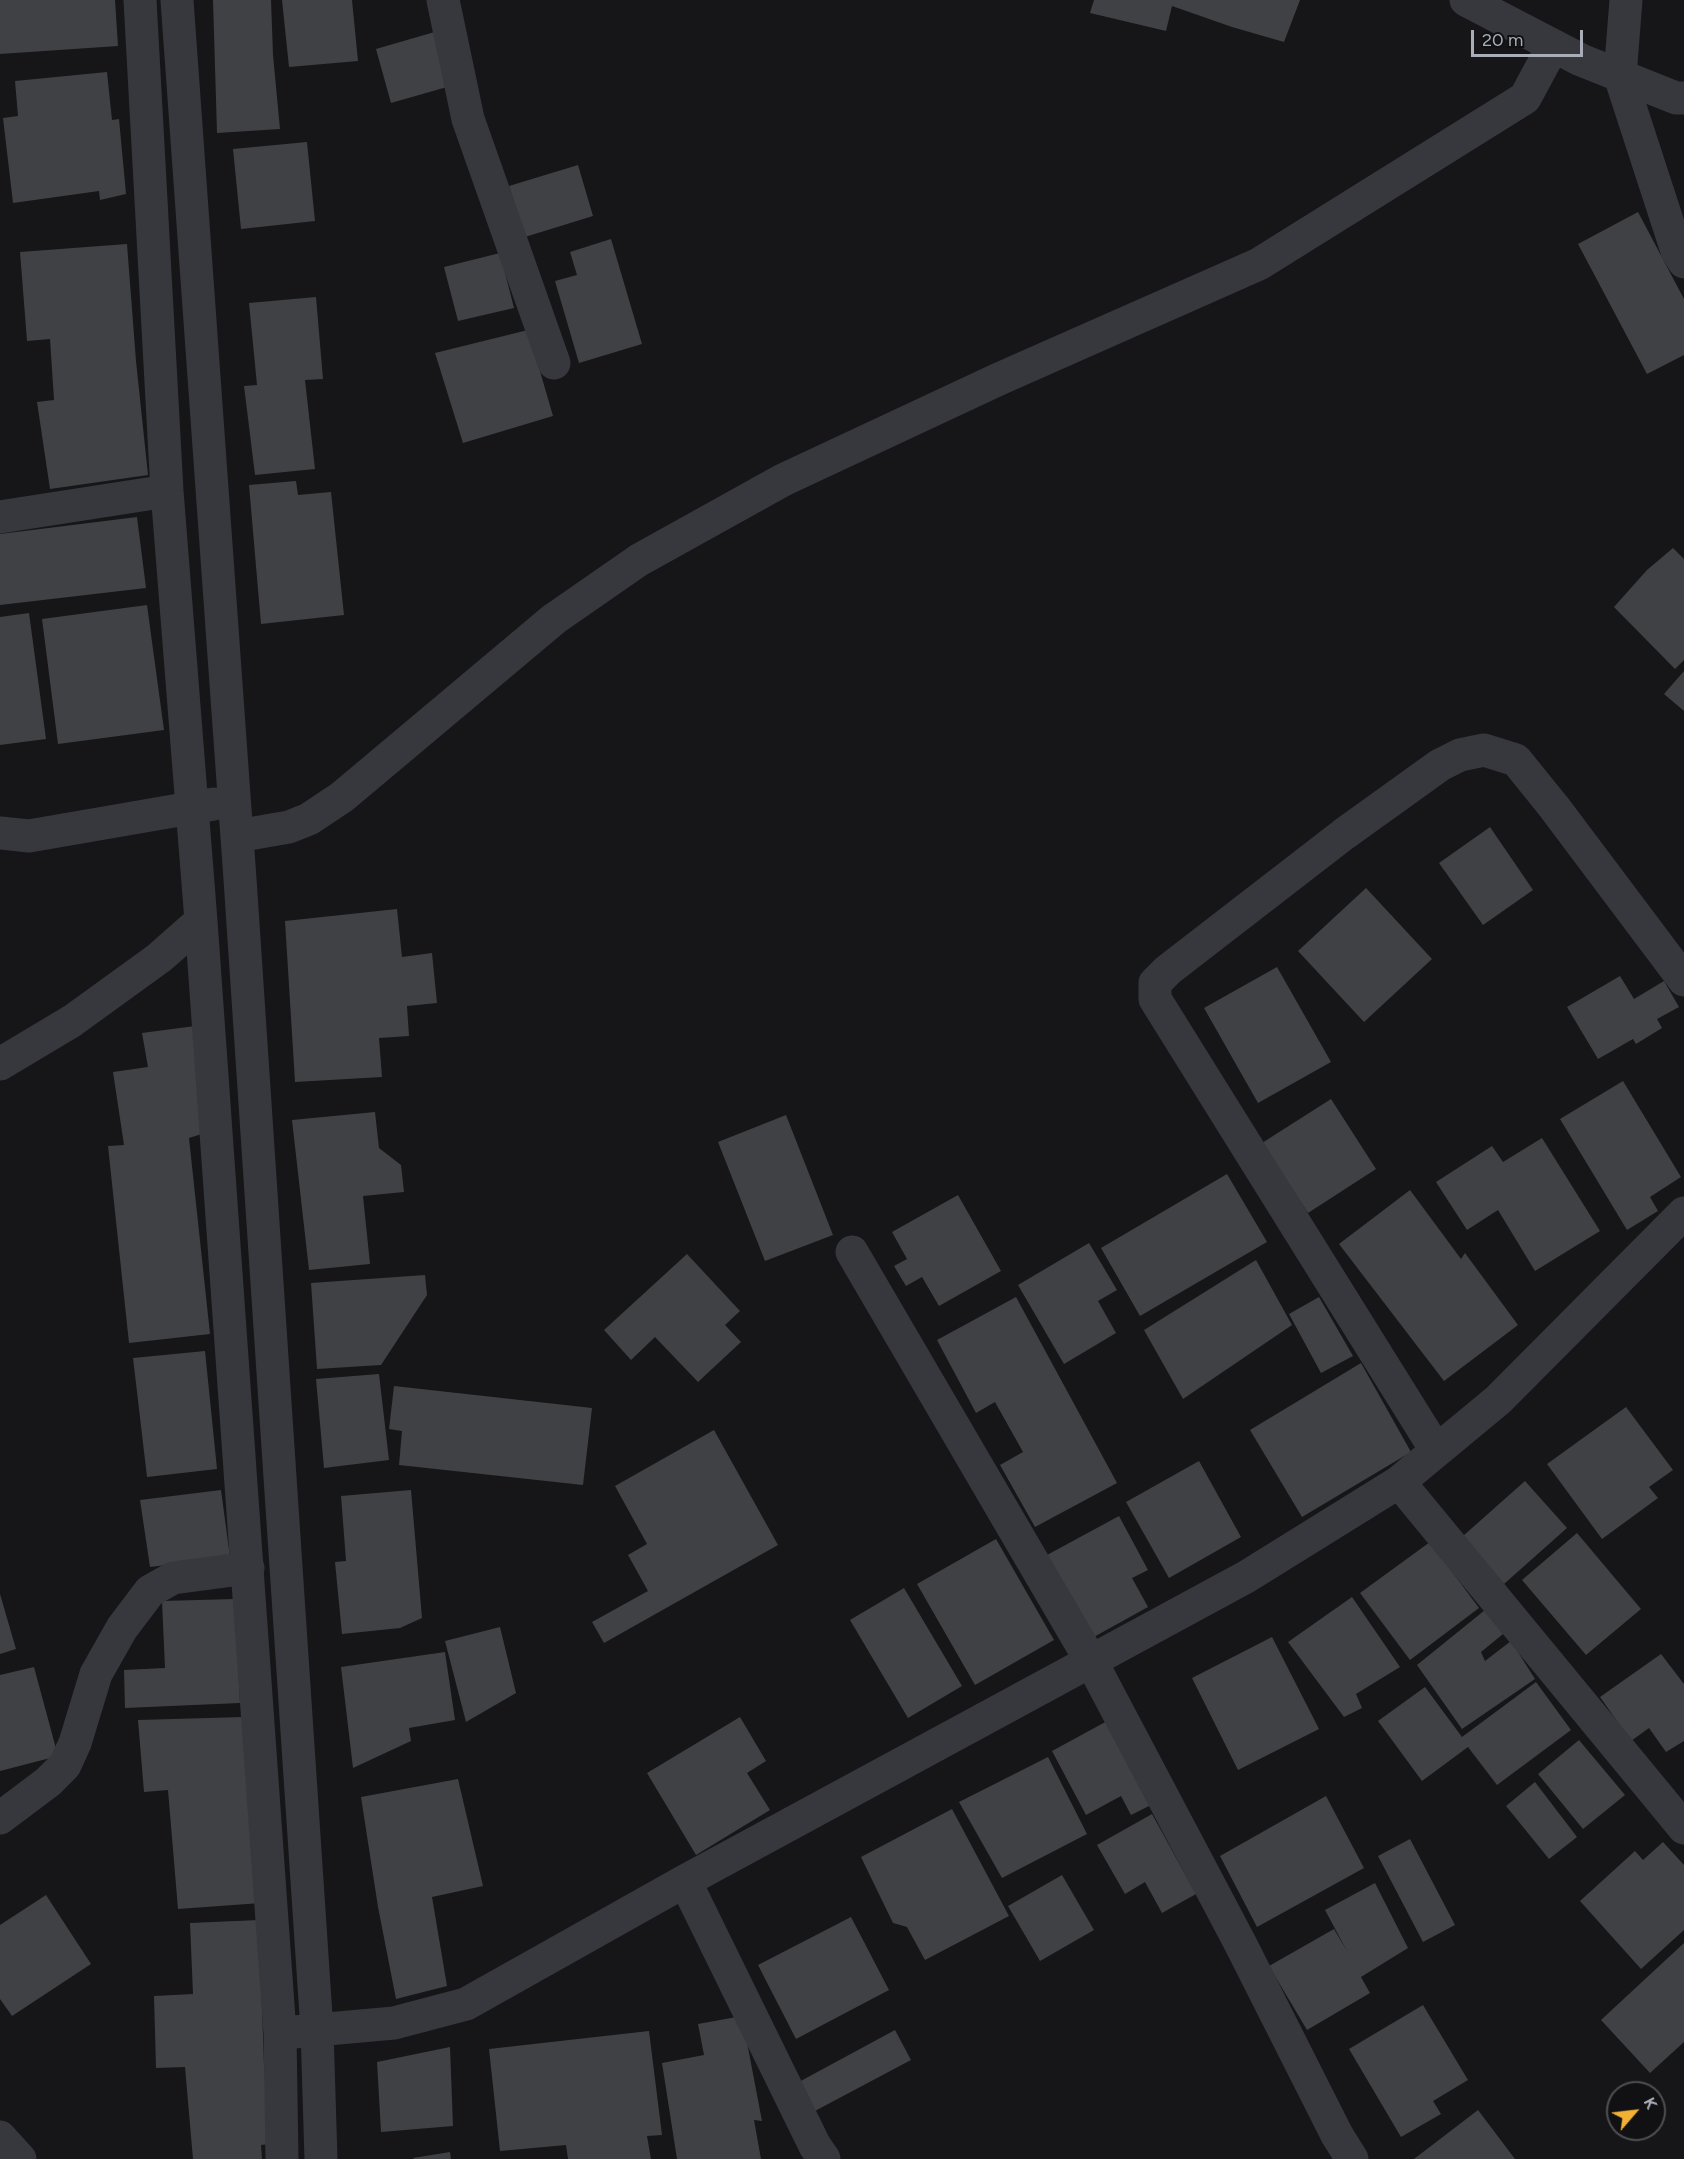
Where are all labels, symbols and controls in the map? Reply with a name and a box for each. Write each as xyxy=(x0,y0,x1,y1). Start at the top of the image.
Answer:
scale bar xyxy=(1474,18,1586,56)
text: 20 m xyxy=(1482,29,1523,51)
north arrow xyxy=(1606,2081,1666,2141)
text: K xyxy=(1640,2094,1661,2112)

